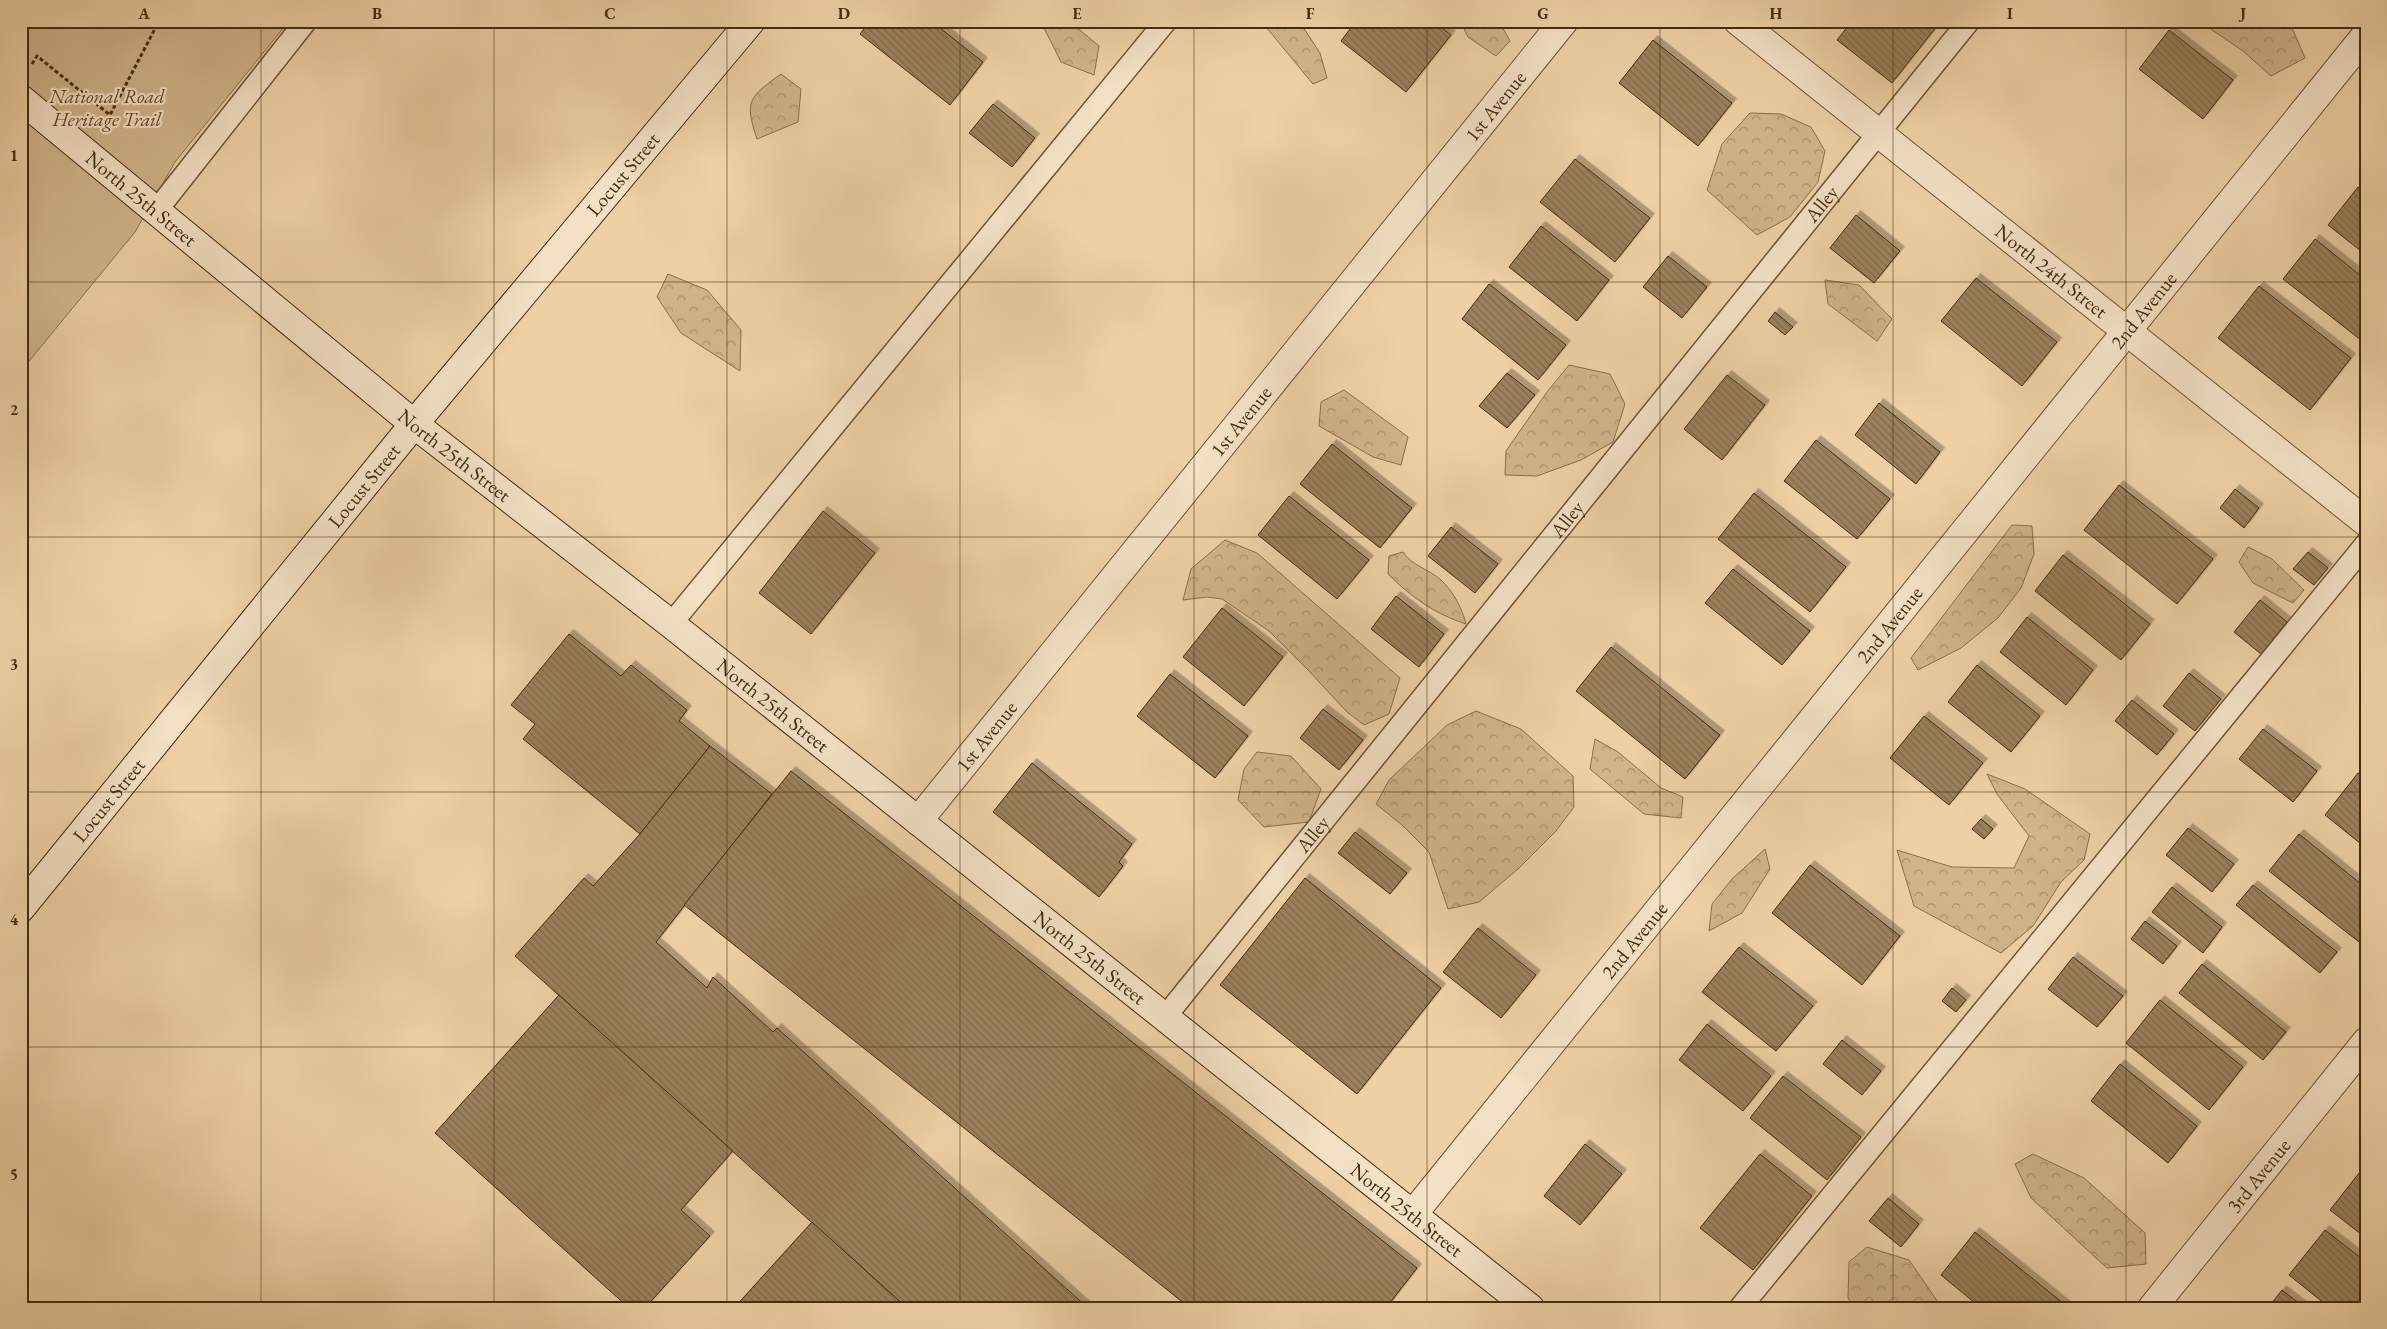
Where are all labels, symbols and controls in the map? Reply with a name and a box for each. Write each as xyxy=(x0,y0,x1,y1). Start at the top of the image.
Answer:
text: A xyxy=(137,3,150,24)
text: B xyxy=(372,3,382,24)
text: C xyxy=(604,3,616,24)
text: D xyxy=(838,3,850,24)
text: E xyxy=(1072,3,1082,24)
text: F xyxy=(1306,3,1315,24)
text: G xyxy=(1537,3,1549,24)
text: H xyxy=(1770,3,1783,24)
text: I xyxy=(2007,3,2013,24)
text: J xyxy=(2238,3,2246,24)
street label: 1st Avenue xyxy=(1459,65,1532,147)
park label: National Road Heritage Trail xyxy=(48,83,165,132)
street label: Locust Street xyxy=(580,127,666,221)
text: 1 xyxy=(10,145,18,166)
street label: North 25th Street xyxy=(80,145,203,252)
street label: Alley xyxy=(1798,180,1844,228)
street label: North 24th Street xyxy=(1990,218,2114,324)
street label: 2nd Avenue xyxy=(2105,266,2183,354)
street label: 1st Avenue xyxy=(1204,380,1277,462)
text: 2 xyxy=(10,399,19,420)
street label: North 25th Street xyxy=(392,403,517,508)
street label: Locust Street xyxy=(322,438,406,533)
street label: Alley xyxy=(1544,495,1590,544)
street label: 2nd Avenue xyxy=(1851,581,1929,668)
street label: North 25th Street xyxy=(711,652,835,758)
text: 3 xyxy=(10,654,18,675)
street label: 1st Avenue xyxy=(950,695,1023,777)
street label: Locust Street xyxy=(67,752,151,847)
street label: Alley xyxy=(1289,810,1335,859)
street label: 2nd Avenue xyxy=(1595,896,1673,984)
street label: North 25th Street xyxy=(1028,905,1152,1011)
text: 4 xyxy=(10,909,19,930)
street label: 3rd Avenue xyxy=(2221,1133,2296,1218)
street label: North 25th Street xyxy=(1345,1157,1469,1263)
text: 5 xyxy=(10,1164,18,1185)

